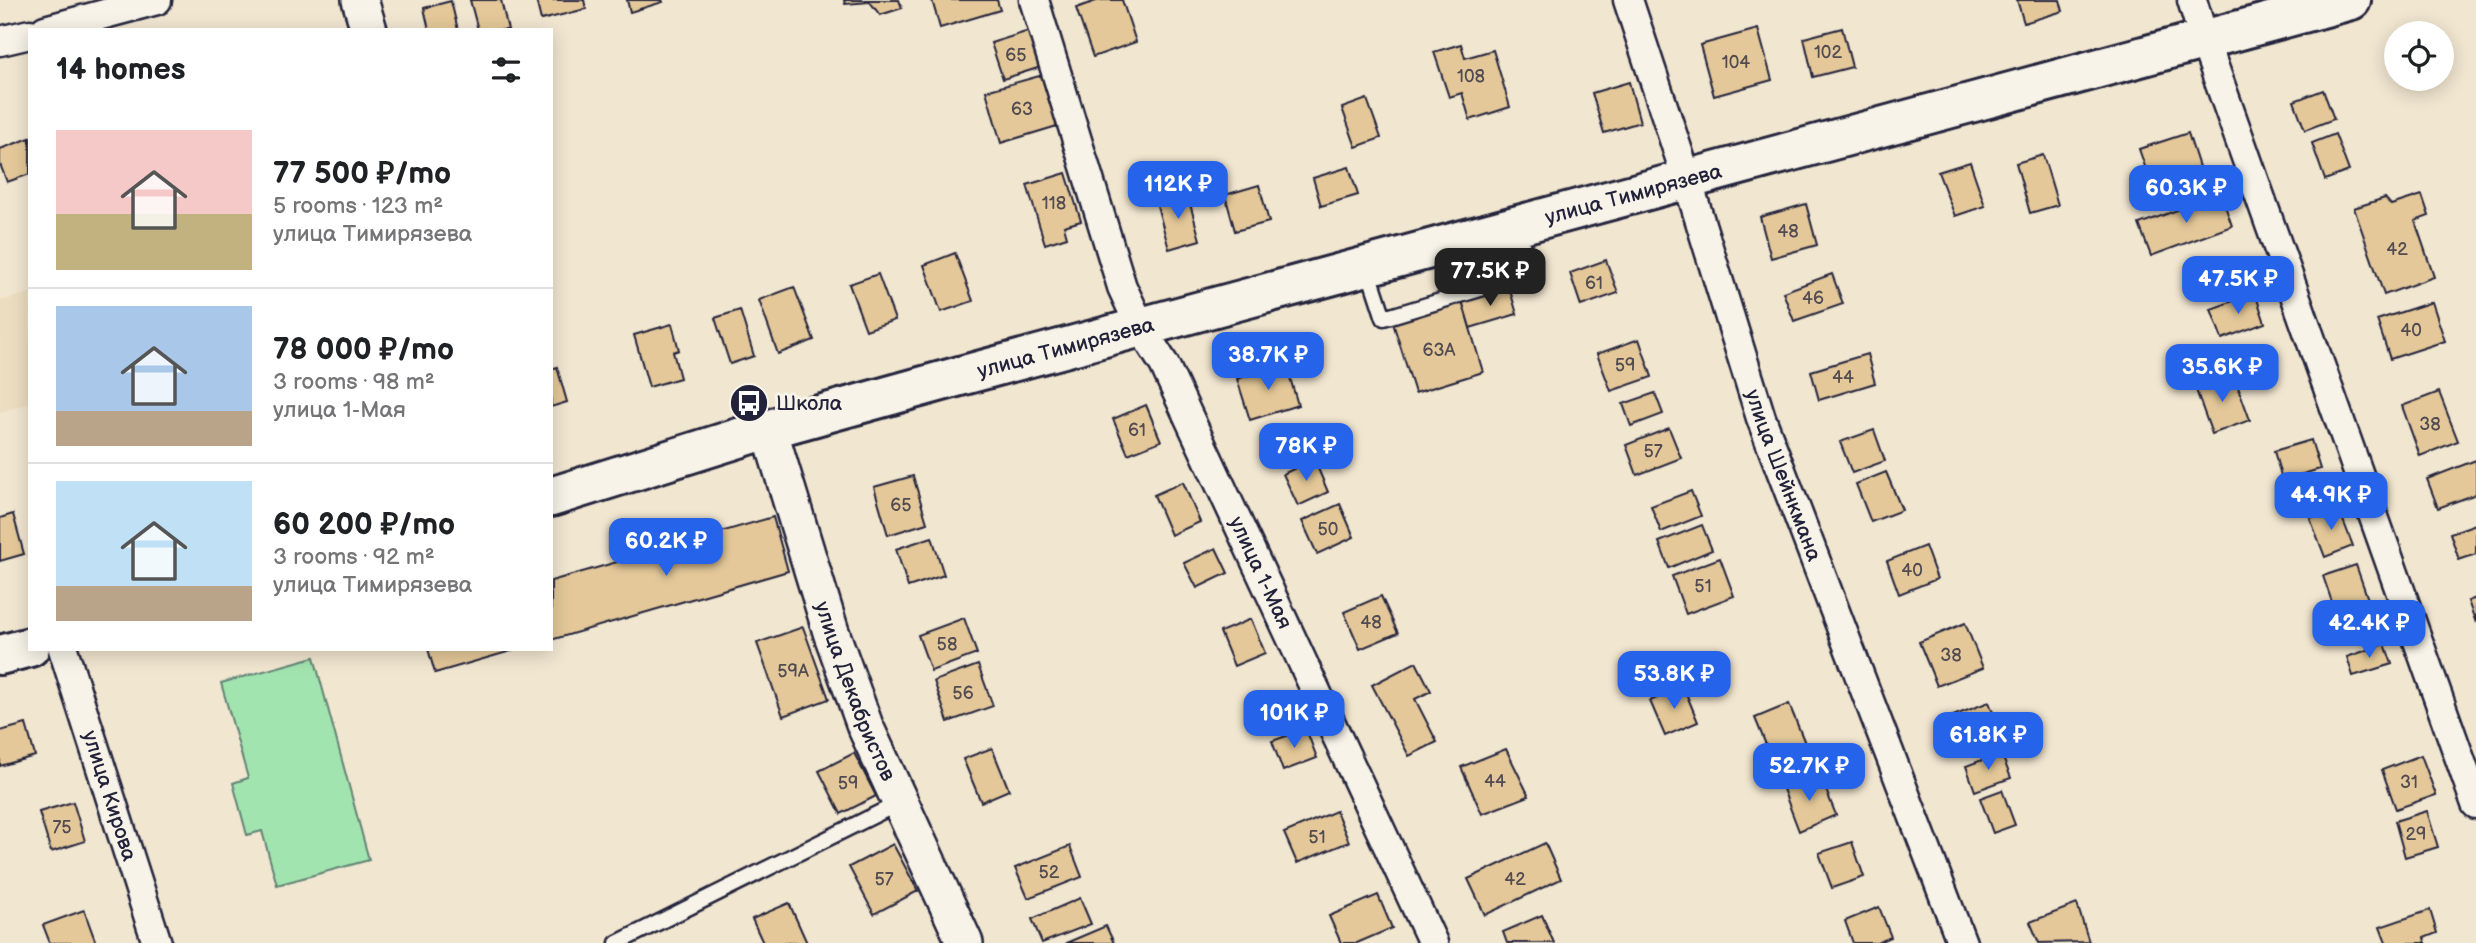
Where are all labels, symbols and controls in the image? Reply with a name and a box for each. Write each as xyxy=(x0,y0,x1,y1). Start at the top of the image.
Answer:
map controls xyxy=(2384,21,2454,91)
button: locate xyxy=(2384,21,2454,91)
house number: 102 xyxy=(1814,42,1842,63)
house number: 65 xyxy=(1005,45,1027,66)
icon: filters xyxy=(487,51,525,89)
text: 14 homes xyxy=(56,52,185,88)
house number: 104 xyxy=(1722,52,1750,73)
house number: 108 xyxy=(1457,66,1485,87)
house number: 63 xyxy=(1011,99,1033,120)
text: 77 500 ₽/mo xyxy=(273,156,451,192)
icon: home xyxy=(112,158,196,242)
street label: улица Тимирязева xyxy=(1542,158,1725,230)
pin: 112K ₽ xyxy=(1121,162,1235,221)
pin: 60.3K ₽ xyxy=(2121,166,2251,225)
text: 112K ₽ xyxy=(1144,170,1212,198)
text: 60.3K ₽ xyxy=(2145,174,2227,202)
text: 5 rooms · 123 m² xyxy=(273,192,443,220)
house number: 118 xyxy=(1042,193,1066,214)
text: улица Тимирязева xyxy=(273,220,472,248)
house number: 48 xyxy=(1777,221,1799,242)
house number: 42 xyxy=(2386,239,2408,260)
pin: 77.5K ₽ xyxy=(1425,248,1555,308)
pin: 47.5K ₽ xyxy=(2173,256,2303,316)
text: 77.5K ₽ xyxy=(1451,257,1529,285)
text: 47.5K ₽ xyxy=(2198,265,2278,293)
house number: 61 xyxy=(1585,273,1603,294)
house number: 46 xyxy=(1802,288,1824,309)
street label: улица Тимирязева xyxy=(975,311,1157,383)
house number: 40 xyxy=(2400,320,2422,341)
text: 78 000 ₽/mo xyxy=(273,332,454,368)
pin: 38.7K ₽ xyxy=(1203,332,1333,392)
icon: home xyxy=(112,334,196,418)
house number: 63А xyxy=(1423,340,1456,361)
text: 38.7K ₽ xyxy=(1228,341,1308,369)
pin: 35.6K ₽ xyxy=(2157,344,2287,404)
text: 35.6K ₽ xyxy=(2182,353,2262,381)
house number: 59 xyxy=(1615,355,1635,376)
house number: 44 xyxy=(1832,367,1854,388)
text: 3 rooms · 98 m² xyxy=(273,368,435,396)
bus stop icon: Школа xyxy=(728,382,770,424)
street label: улица Шейнкмана xyxy=(1740,386,1827,565)
place label: Школа xyxy=(776,391,843,416)
text: улица 1-Мая xyxy=(273,396,406,424)
house number: 38 xyxy=(2419,414,2441,435)
house number: 61 xyxy=(1128,420,1146,441)
pin: 78K ₽ xyxy=(1257,424,1355,483)
text: 78K ₽ xyxy=(1275,432,1337,460)
house number: 57 xyxy=(1643,441,1663,462)
pin: 44.9K ₽ xyxy=(2266,472,2396,532)
text: 44.9K ₽ xyxy=(2291,481,2371,509)
house number: 65 xyxy=(890,495,912,516)
text: 60 200 ₽/mo xyxy=(273,507,455,543)
icon: home xyxy=(112,509,196,593)
street label: улица 1-Мая xyxy=(1224,512,1298,633)
pin: 60.2K ₽ xyxy=(601,518,731,578)
house number: 50 xyxy=(1318,519,1338,540)
text: 60.2K ₽ xyxy=(625,527,707,555)
text: 3 rooms · 92 m² xyxy=(273,543,435,571)
house number: 40 xyxy=(1901,560,1923,581)
text: улица Тимирязева xyxy=(273,571,472,599)
house number: 51 xyxy=(1694,576,1712,597)
street label: улица Декабристов xyxy=(810,598,901,785)
pin: 42.4K ₽ xyxy=(2304,600,2434,660)
text: 42.4K ₽ xyxy=(2328,609,2410,637)
house number: 48 xyxy=(1360,612,1382,633)
house number: 58 xyxy=(937,634,957,655)
house number: 38 xyxy=(1940,645,1962,666)
pin: 53.8K ₽ xyxy=(1609,652,1739,711)
text: 53.8K ₽ xyxy=(1634,660,1714,688)
house number: 59А xyxy=(777,661,809,682)
house number: 56 xyxy=(952,683,974,704)
pin: 101K ₽ xyxy=(1237,690,1351,750)
text: 101K ₽ xyxy=(1260,699,1328,727)
pin: 61.8K ₽ xyxy=(1923,712,2053,772)
text: 61.8K ₽ xyxy=(1949,721,2027,749)
street label: улица Кирова xyxy=(77,727,143,864)
pin: 52.7K ₽ xyxy=(1744,744,1874,803)
text: 52.7K ₽ xyxy=(1769,752,1849,780)
house number: 44 xyxy=(1484,771,1506,792)
house number: 31 xyxy=(2400,772,2418,793)
house number: 59 xyxy=(838,773,858,794)
house number: 75 xyxy=(52,817,72,838)
house number: 29 xyxy=(2405,824,2427,845)
house number: 51 xyxy=(1308,827,1326,848)
house number: 52 xyxy=(1039,862,1060,883)
house number: 57 xyxy=(874,869,894,890)
house number: 42 xyxy=(1504,869,1526,890)

